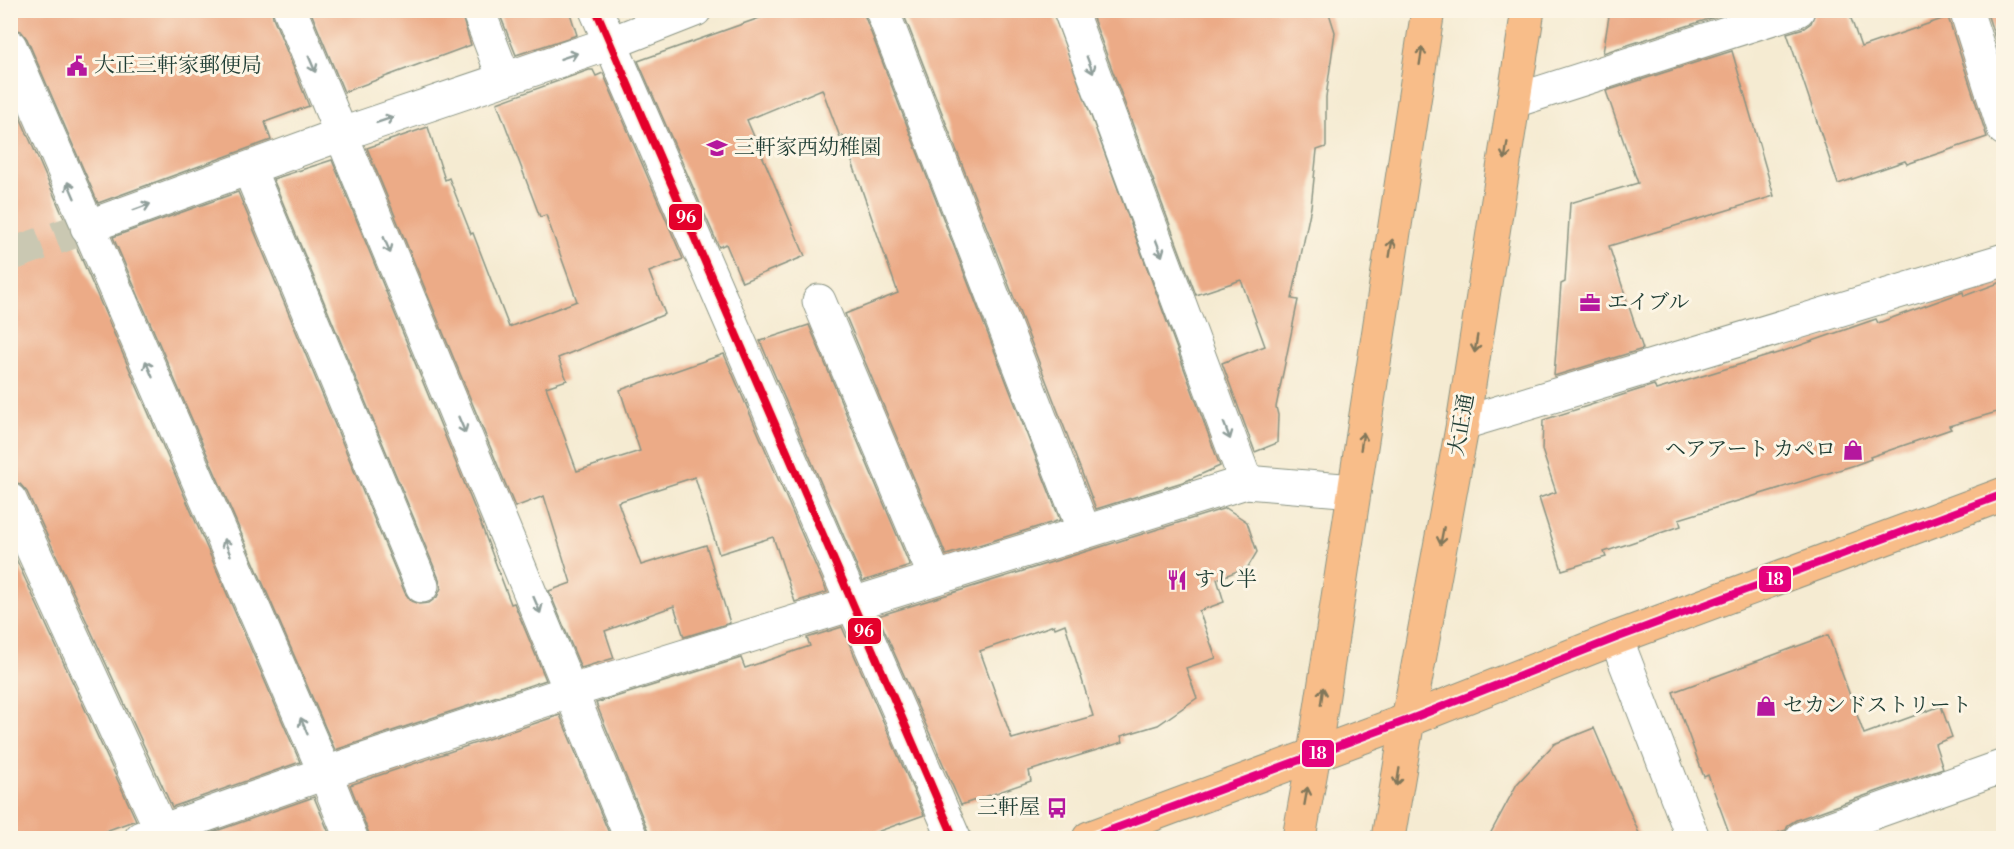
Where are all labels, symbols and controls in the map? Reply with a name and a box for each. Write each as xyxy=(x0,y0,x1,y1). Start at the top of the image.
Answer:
one-way arrow xyxy=(1416,46,1427,66)
one-way arrow xyxy=(560,50,578,61)
place label: 大正三軒家郵便局 xyxy=(94,53,262,79)
public building icon: 大正三軒家郵便局 xyxy=(65,54,89,78)
one-way arrow xyxy=(307,55,319,73)
one-way arrow xyxy=(1086,55,1097,74)
one-way arrow xyxy=(375,113,394,124)
place label: 三軒家西幼稚園 xyxy=(734,135,881,161)
school or university icon: 三軒家西幼稚園 xyxy=(705,136,729,160)
one-way arrow xyxy=(1501,141,1512,161)
one-way arrow xyxy=(65,181,77,199)
one-way arrow xyxy=(132,200,151,211)
line badge: 96 xyxy=(668,203,703,231)
text: 96 xyxy=(676,208,696,228)
one-way arrow xyxy=(382,235,393,253)
one-way arrow xyxy=(1154,238,1165,257)
one-way arrow xyxy=(1386,239,1397,259)
place label: エイブル xyxy=(1607,290,1690,316)
office icon: エイブル xyxy=(1578,291,1602,315)
one-way arrow xyxy=(1470,334,1481,353)
one-way arrow xyxy=(143,360,154,378)
street label: 大正通 xyxy=(1444,392,1480,458)
one-way arrow xyxy=(457,415,468,433)
one-way arrow xyxy=(1222,421,1233,439)
one-way arrow xyxy=(1356,432,1367,452)
place label: ヘアアート カペロ xyxy=(1665,437,1836,463)
shop icon: ヘアアート カペロ xyxy=(1841,438,1865,462)
one-way arrow xyxy=(1436,526,1447,545)
one-way arrow xyxy=(220,539,232,557)
line badge: 18 xyxy=(1758,565,1792,593)
place label: すし半 xyxy=(1194,567,1257,593)
restaurant icon: すし半 xyxy=(1165,568,1189,592)
text: 18 xyxy=(1766,570,1784,590)
one-way arrow xyxy=(532,595,543,614)
line badge: 96 xyxy=(847,617,882,645)
text: 96 xyxy=(854,622,874,642)
one-way arrow xyxy=(1317,687,1328,707)
place label: セカンドストリート xyxy=(1783,693,1972,719)
shop icon: セカンドストリート xyxy=(1754,694,1778,718)
one-way arrow xyxy=(298,718,309,736)
line badge: 18 xyxy=(1301,739,1335,768)
text: 18 xyxy=(1309,744,1327,764)
one-way arrow xyxy=(1392,767,1403,787)
one-way arrow xyxy=(1301,787,1312,807)
place label: 三軒屋 xyxy=(977,795,1040,821)
bus stop icon: 三軒屋 xyxy=(1045,796,1069,820)

